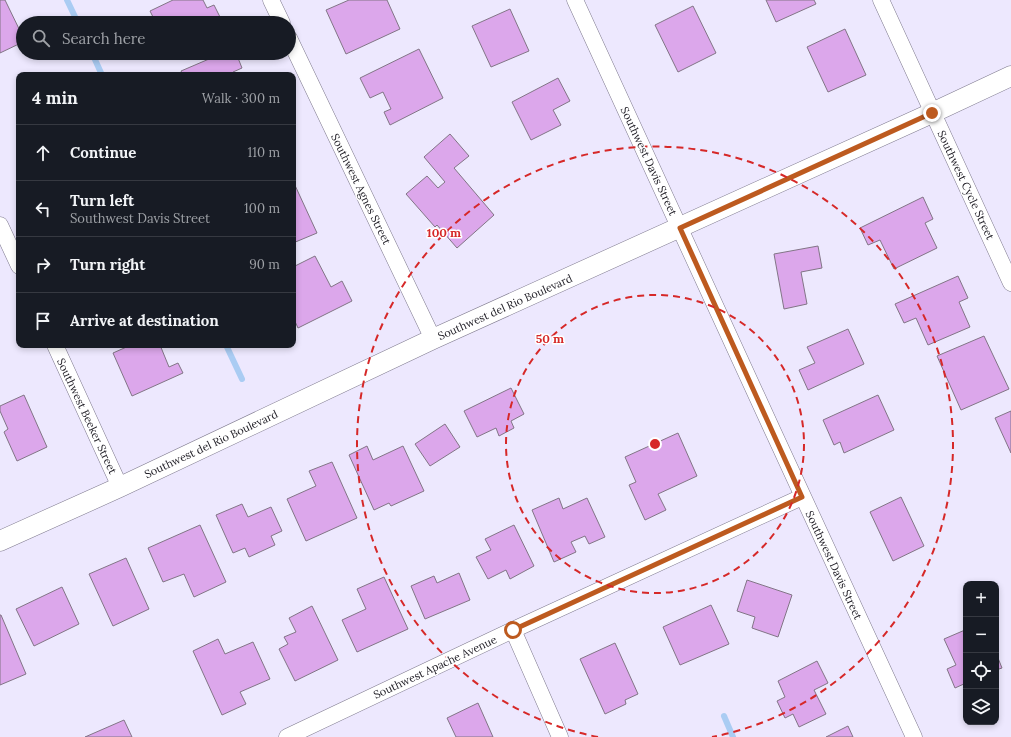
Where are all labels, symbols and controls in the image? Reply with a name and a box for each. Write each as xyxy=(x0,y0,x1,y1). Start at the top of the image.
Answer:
search box xyxy=(16,16,296,60)
icon: search xyxy=(30,27,52,49)
text: Search here xyxy=(62,29,145,48)
text: 4 min xyxy=(32,87,78,109)
text: Walk · 300 m xyxy=(202,90,280,107)
street label: Southwest Davis Street xyxy=(618,104,681,218)
route end xyxy=(923,104,941,122)
street label: Southwest Cycle Street xyxy=(934,128,998,243)
street label: Southwest Agnes Street xyxy=(328,131,394,247)
icon: ahead xyxy=(32,142,54,164)
text: Continue xyxy=(70,143,136,162)
text: 110 m xyxy=(247,144,280,161)
text: Turn left xyxy=(70,191,134,210)
icon: left xyxy=(32,198,54,220)
text: 100 m xyxy=(244,200,280,217)
text: Southwest Davis Street xyxy=(70,210,210,227)
text: 100 m xyxy=(427,225,461,240)
icon: right xyxy=(32,254,54,276)
text: Turn right xyxy=(70,255,146,274)
text: 90 m xyxy=(249,256,280,273)
street label: Southwest del Rio Boulevard xyxy=(436,271,575,343)
icon: arrive xyxy=(32,310,54,332)
text: Arrive at destination xyxy=(70,311,219,330)
text: 50 m xyxy=(536,331,564,346)
street label: Southwest Beeker Street xyxy=(54,356,120,477)
street label: Southwest del Rio Boulevard xyxy=(142,407,280,481)
centre of rings xyxy=(648,437,662,451)
street label: Southwest Davis Street xyxy=(803,508,866,622)
map controls xyxy=(963,581,999,725)
button: + xyxy=(963,581,999,617)
button: − xyxy=(963,617,999,653)
route start xyxy=(504,621,522,639)
street label: Southwest Apache Avenue xyxy=(371,632,499,702)
button: locate xyxy=(963,653,999,689)
button: layers xyxy=(963,689,999,725)

